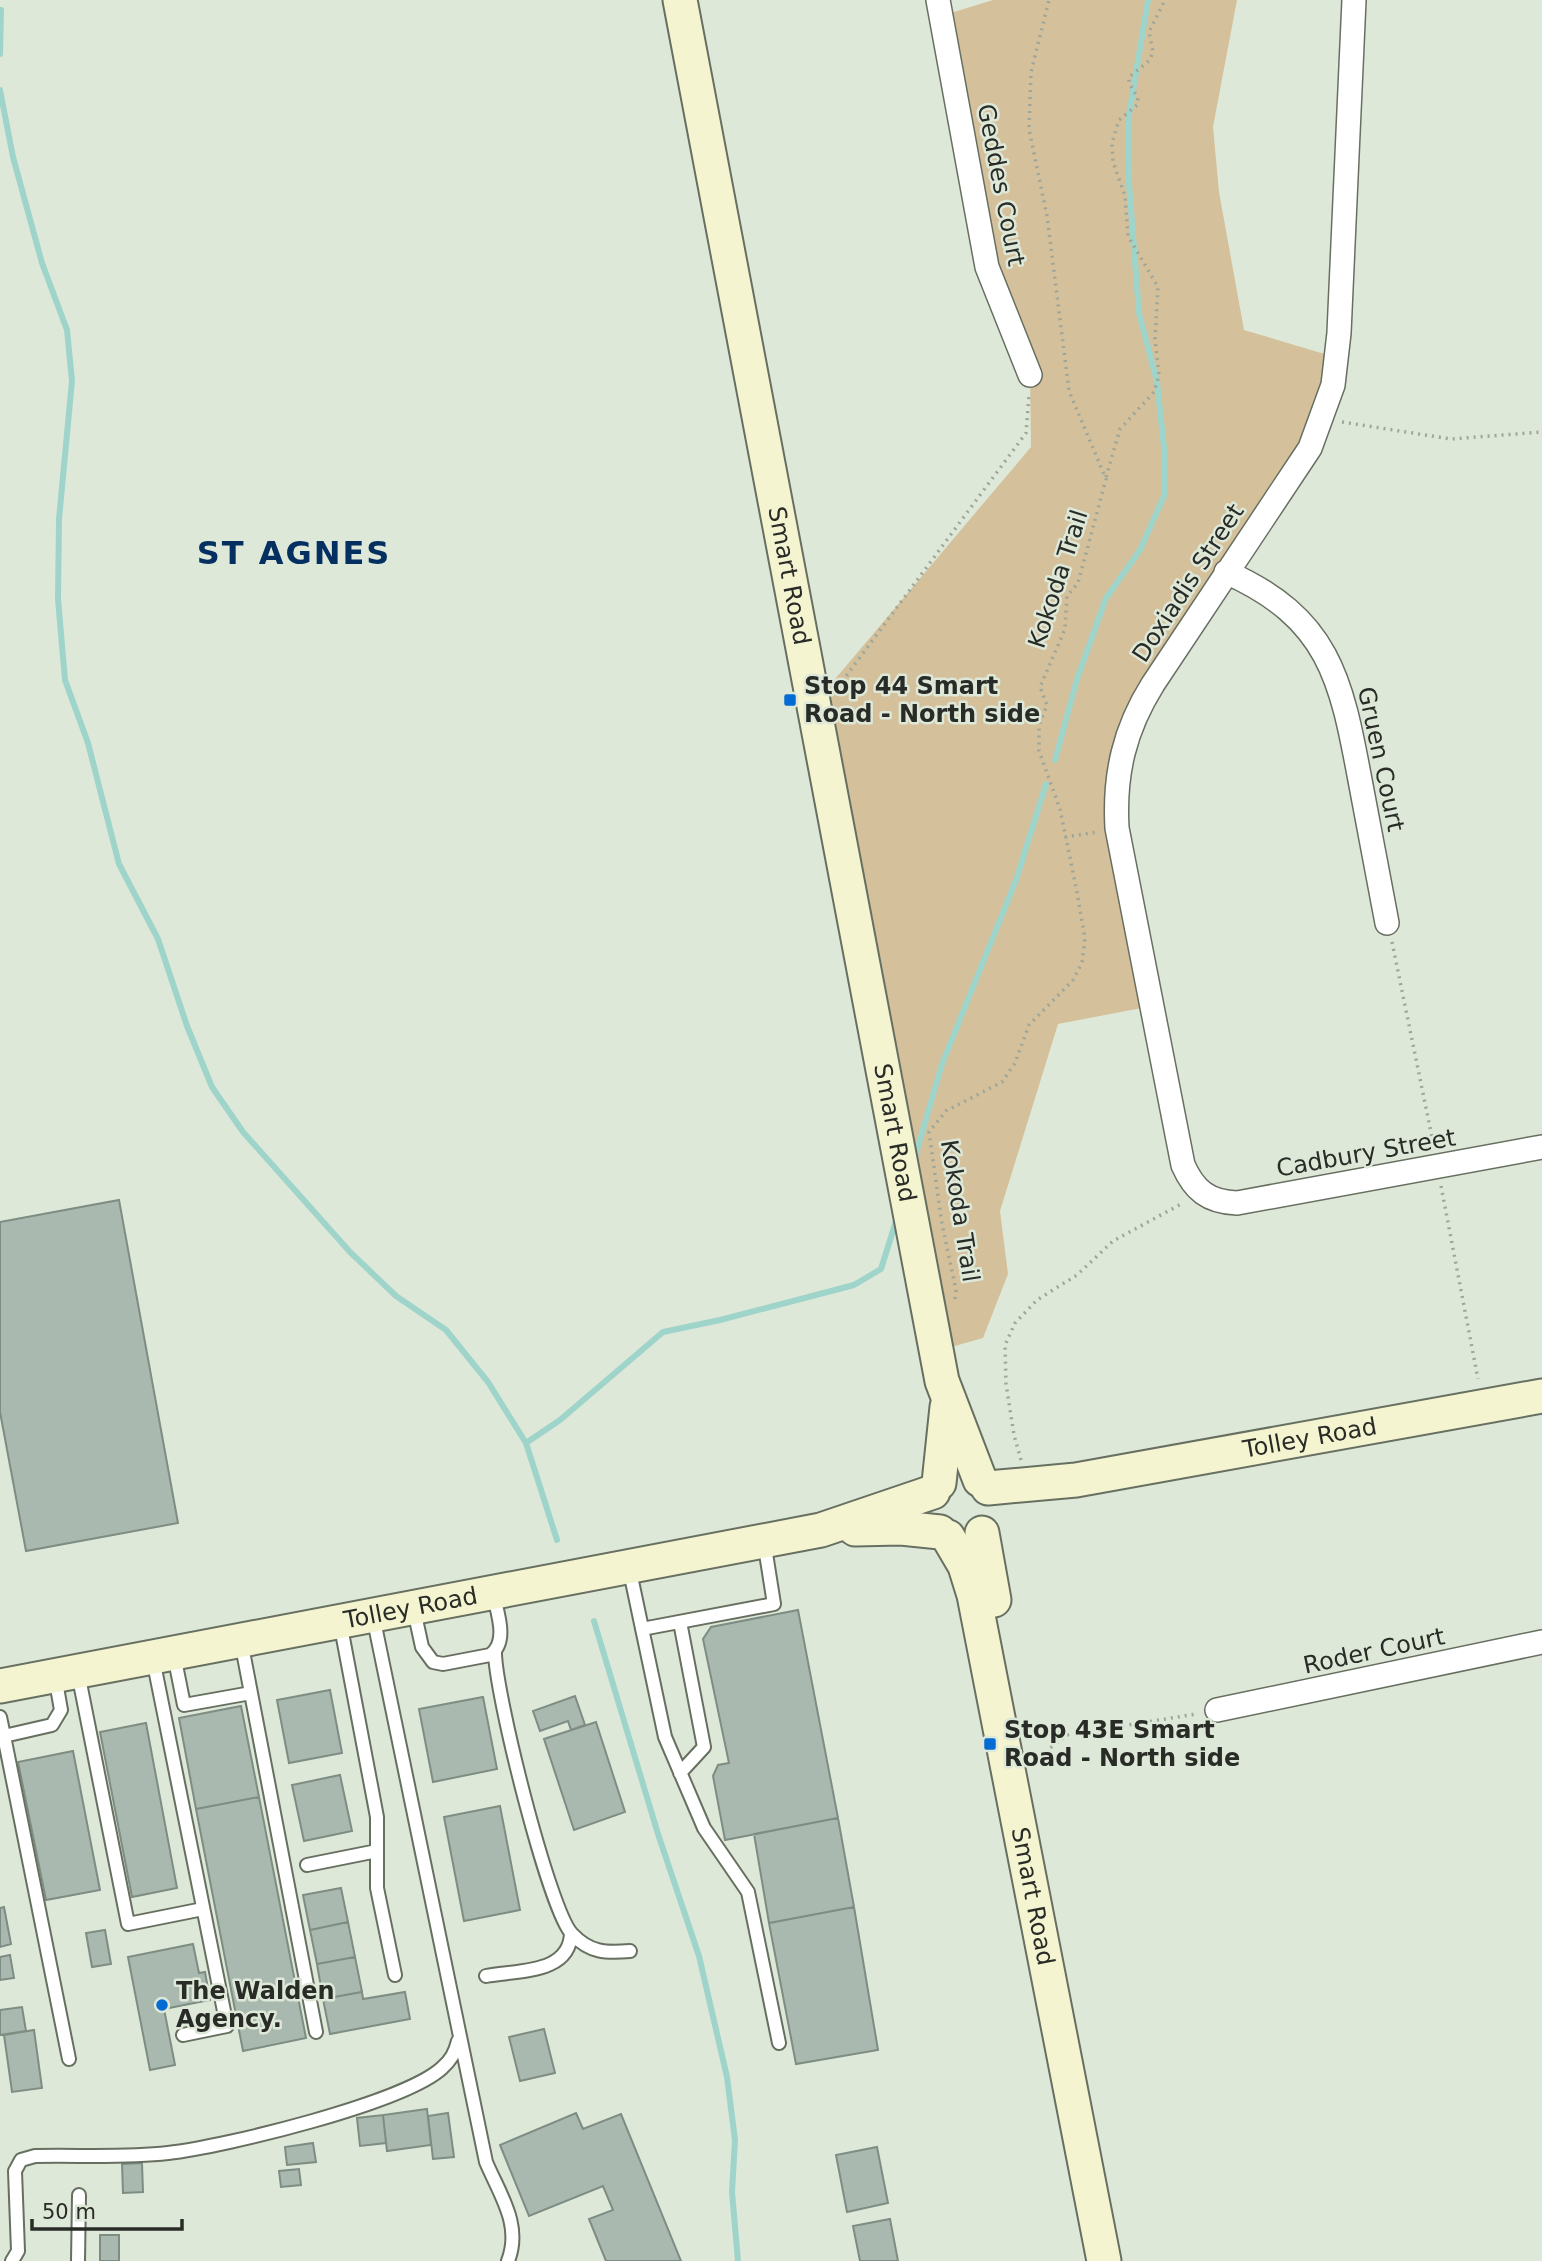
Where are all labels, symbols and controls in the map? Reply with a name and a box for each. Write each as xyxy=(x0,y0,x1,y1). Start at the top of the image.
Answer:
street label: Geddes Court xyxy=(972,102,1030,268)
street label: Doxiadis Street xyxy=(1126,499,1250,667)
street label: Smart Road xyxy=(762,504,816,647)
street label: Kokoda Trail xyxy=(1023,506,1093,652)
district label: ST AGNES xyxy=(197,534,391,572)
place label: Stop 44 Smart Road - North side xyxy=(804,672,1040,728)
street label: Gruen Court xyxy=(1352,684,1410,834)
marker: Stop 44 Smart Road - North side xyxy=(782,692,798,708)
street label: Smart Road xyxy=(868,1061,922,1204)
street label: Cadbury Street xyxy=(1274,1123,1458,1183)
street label: Kokoda Trail xyxy=(935,1138,985,1284)
street label: Tolley Road xyxy=(1240,1412,1379,1464)
street label: Tolley Road xyxy=(341,1582,480,1635)
street label: Roder Court xyxy=(1301,1622,1447,1680)
place label: Stop 43E Smart Road - North side xyxy=(1004,1716,1240,1772)
marker: Stop 43E Smart Road - North side xyxy=(982,1736,998,1752)
street label: Smart Road xyxy=(1006,1825,1060,1968)
place label: The Walden Agency. xyxy=(176,1977,335,2033)
marker: The Walden Agency. xyxy=(154,1997,170,2013)
scale bar xyxy=(32,2188,182,2232)
text: 50 m xyxy=(42,2200,96,2224)

